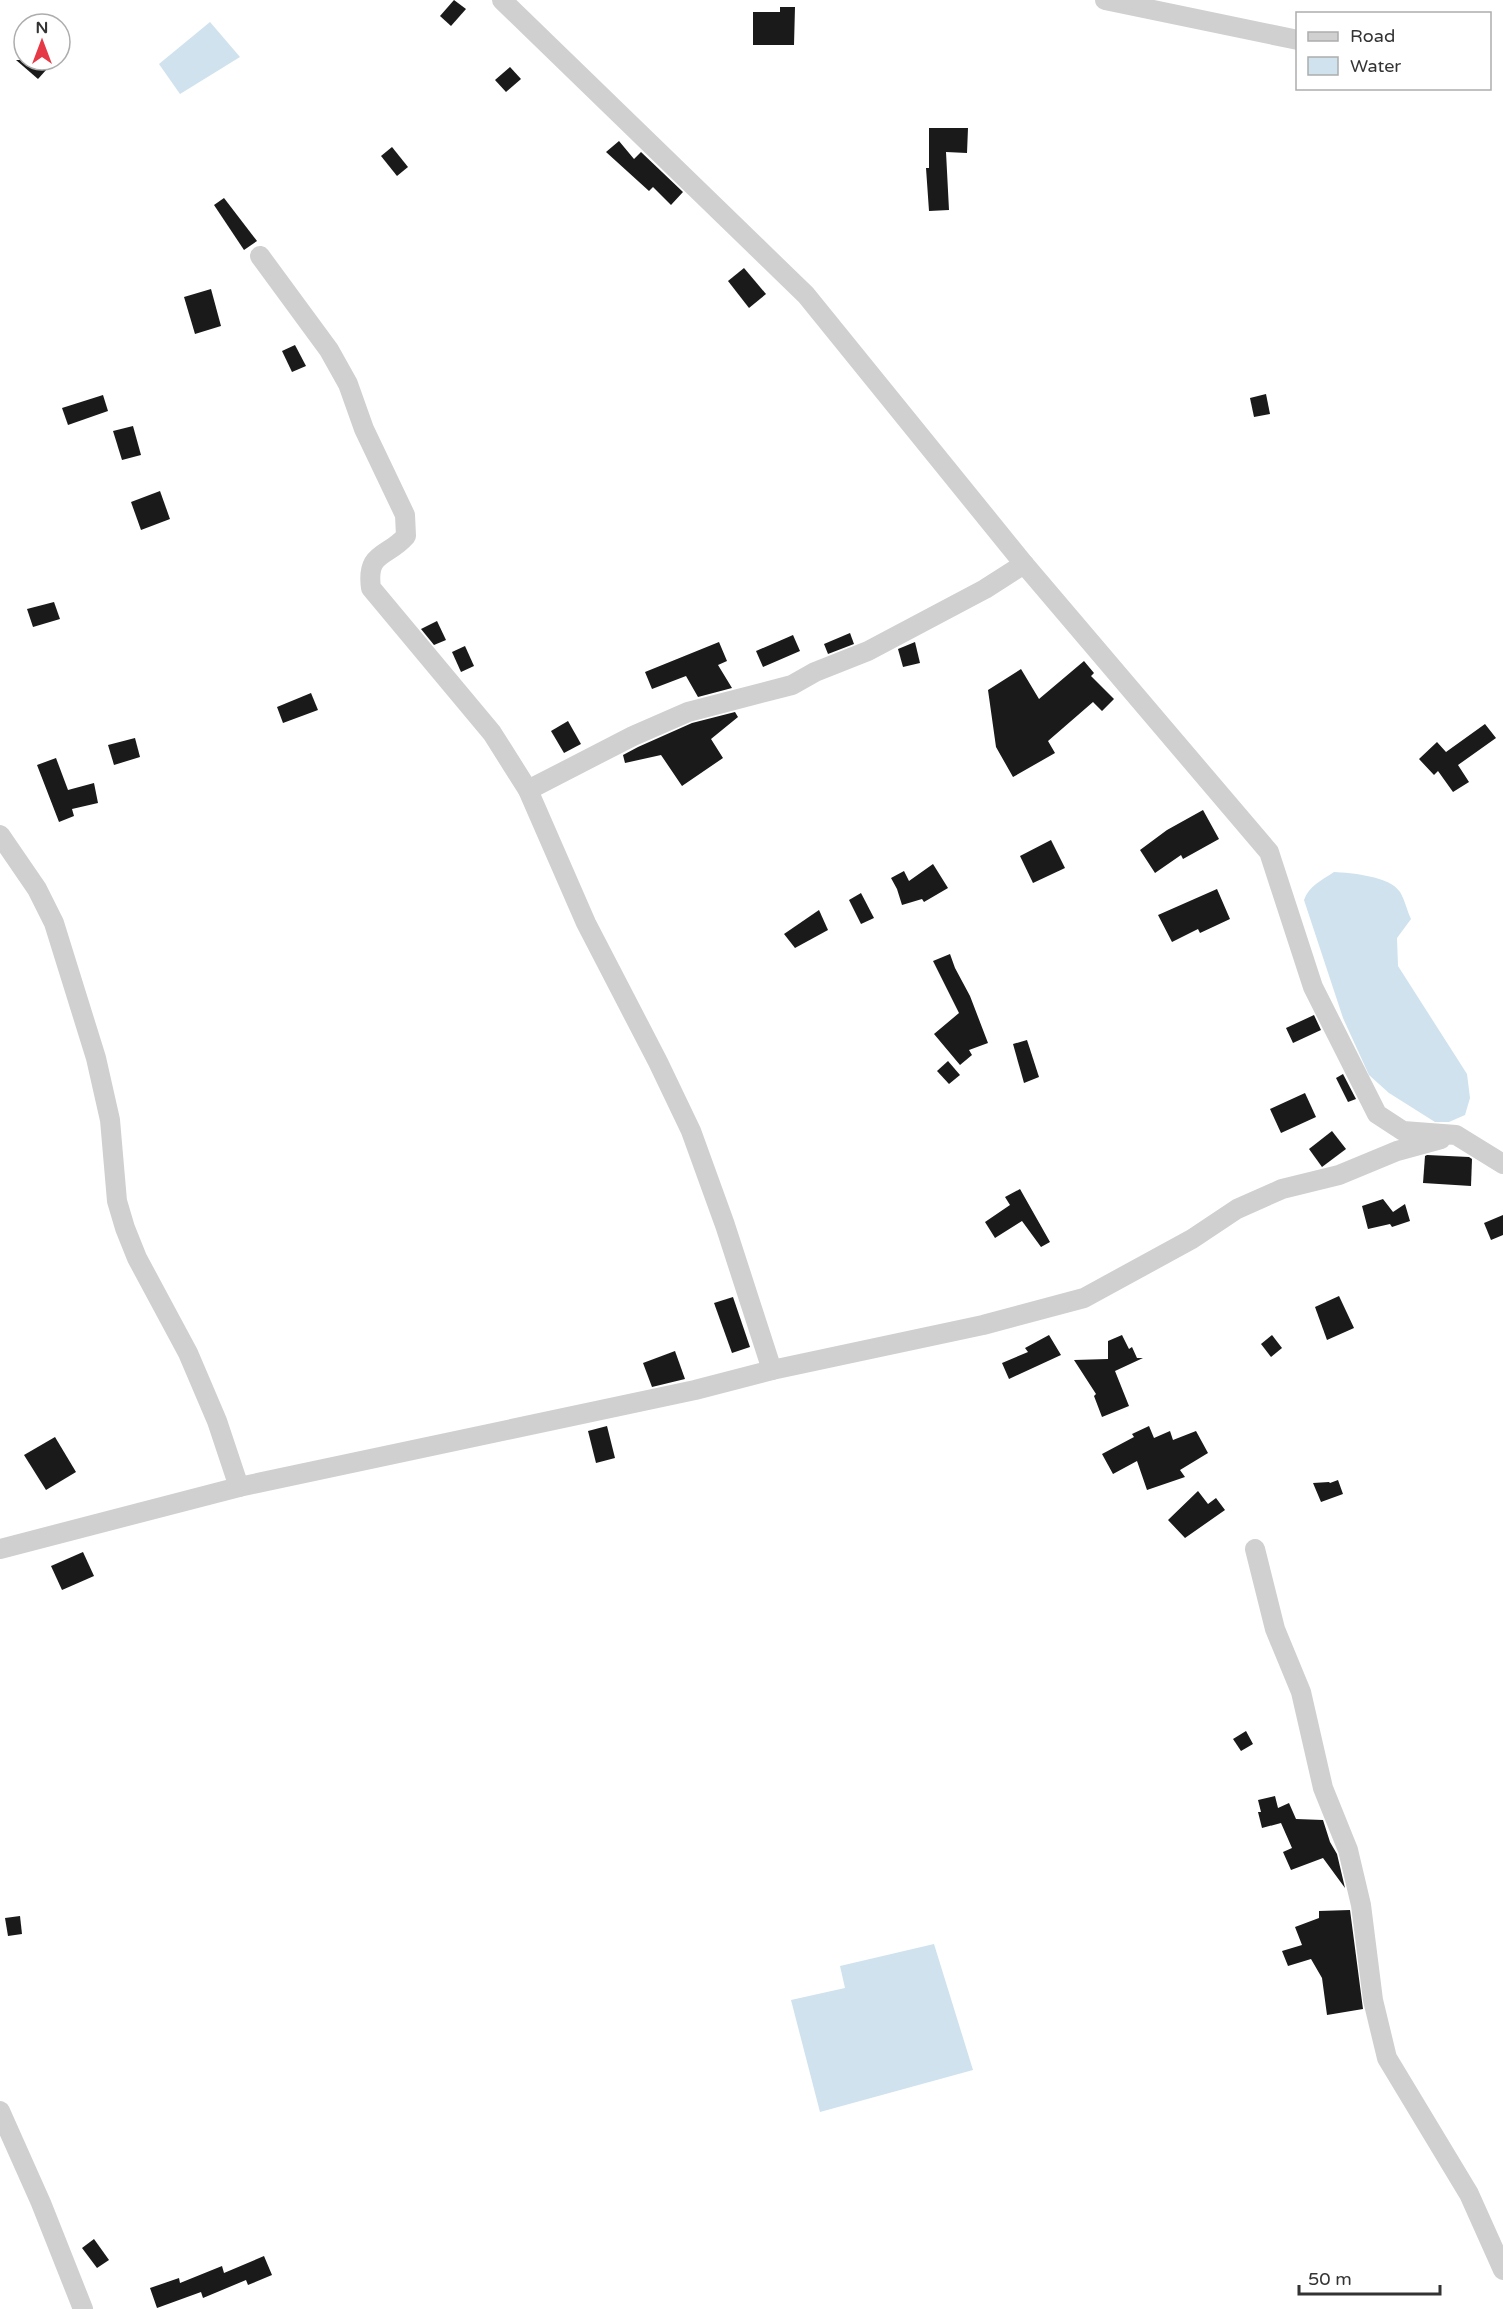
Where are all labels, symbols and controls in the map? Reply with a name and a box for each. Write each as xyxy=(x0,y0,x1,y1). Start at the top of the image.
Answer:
north arrow xyxy=(12,12,72,72)
legend xyxy=(1296,12,1491,90)
text: N xyxy=(36,18,48,38)
text: Road xyxy=(1350,25,1395,47)
text: Water xyxy=(1350,55,1401,77)
scale bar xyxy=(1299,2258,1440,2296)
text: 50 m xyxy=(1308,2268,1352,2290)

